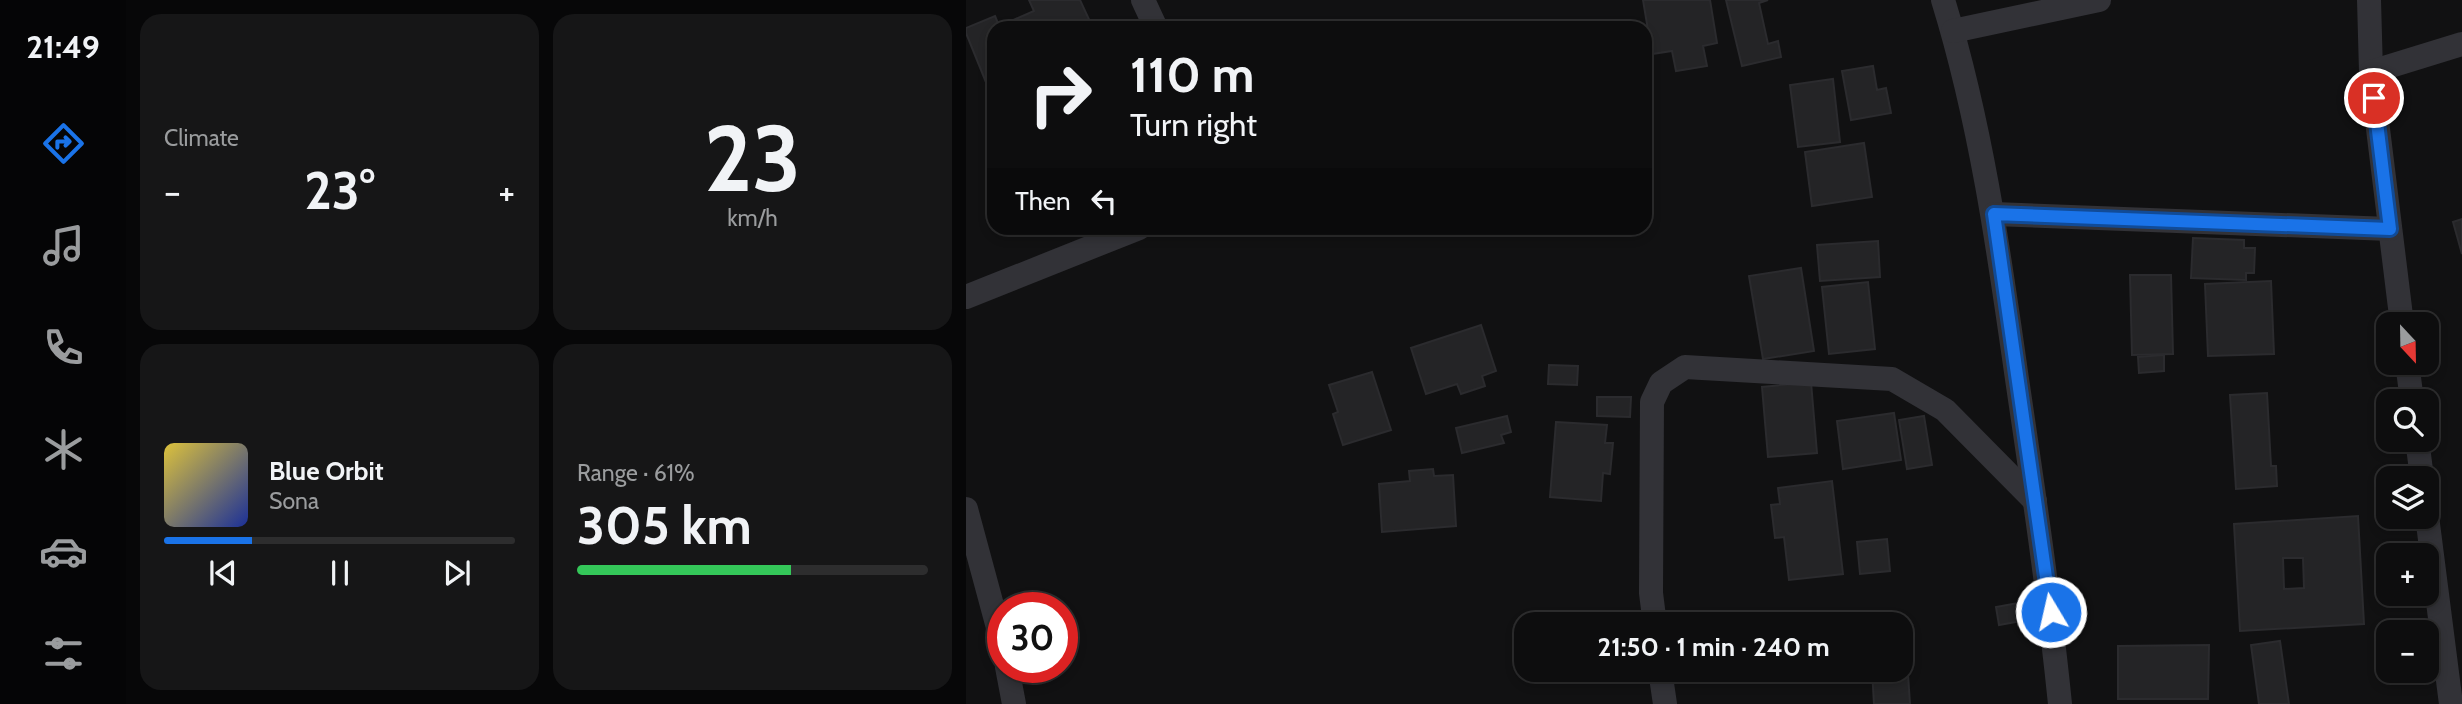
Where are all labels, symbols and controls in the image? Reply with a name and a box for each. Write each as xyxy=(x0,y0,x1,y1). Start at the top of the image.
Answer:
text: 21:49 xyxy=(26,27,100,66)
text: 110 m xyxy=(1130,45,1254,104)
icon: right xyxy=(1015,49,1106,140)
pin xyxy=(2344,68,2404,128)
icon: arrive xyxy=(2355,79,2393,117)
text: 23 xyxy=(704,103,801,214)
text: Turn right xyxy=(1130,105,1257,144)
icon: directions xyxy=(39,119,88,168)
text: Climate xyxy=(164,124,239,152)
text: 23° xyxy=(304,159,375,222)
text: − xyxy=(164,168,181,215)
text: + xyxy=(498,168,515,215)
icon: left xyxy=(1085,182,1123,220)
text: Then xyxy=(1015,185,1071,217)
text: km/h xyxy=(727,204,778,232)
icon: music xyxy=(39,221,88,270)
north arrow xyxy=(2376,312,2440,374)
map controls xyxy=(2376,312,2439,683)
icon: phone xyxy=(39,323,88,372)
button: search xyxy=(2376,389,2439,452)
icon: climate xyxy=(39,425,88,474)
text: Blue Orbit xyxy=(269,455,384,487)
text: Range · 61% xyxy=(577,459,695,487)
button: layers xyxy=(2376,466,2439,529)
text: Sona xyxy=(269,487,319,515)
text: 305 km xyxy=(577,494,752,557)
icon: car xyxy=(39,527,88,576)
button: + xyxy=(2376,543,2439,606)
icon: previous xyxy=(204,554,242,592)
icon: pause xyxy=(321,554,359,592)
icon: next xyxy=(438,554,476,592)
position arrow xyxy=(2014,575,2088,649)
speed limit sign: 30 xyxy=(987,592,1078,683)
button: − xyxy=(2376,620,2439,683)
icon: filters xyxy=(39,629,88,678)
text: 21:50 · 1 min · 240 m xyxy=(1597,631,1830,663)

